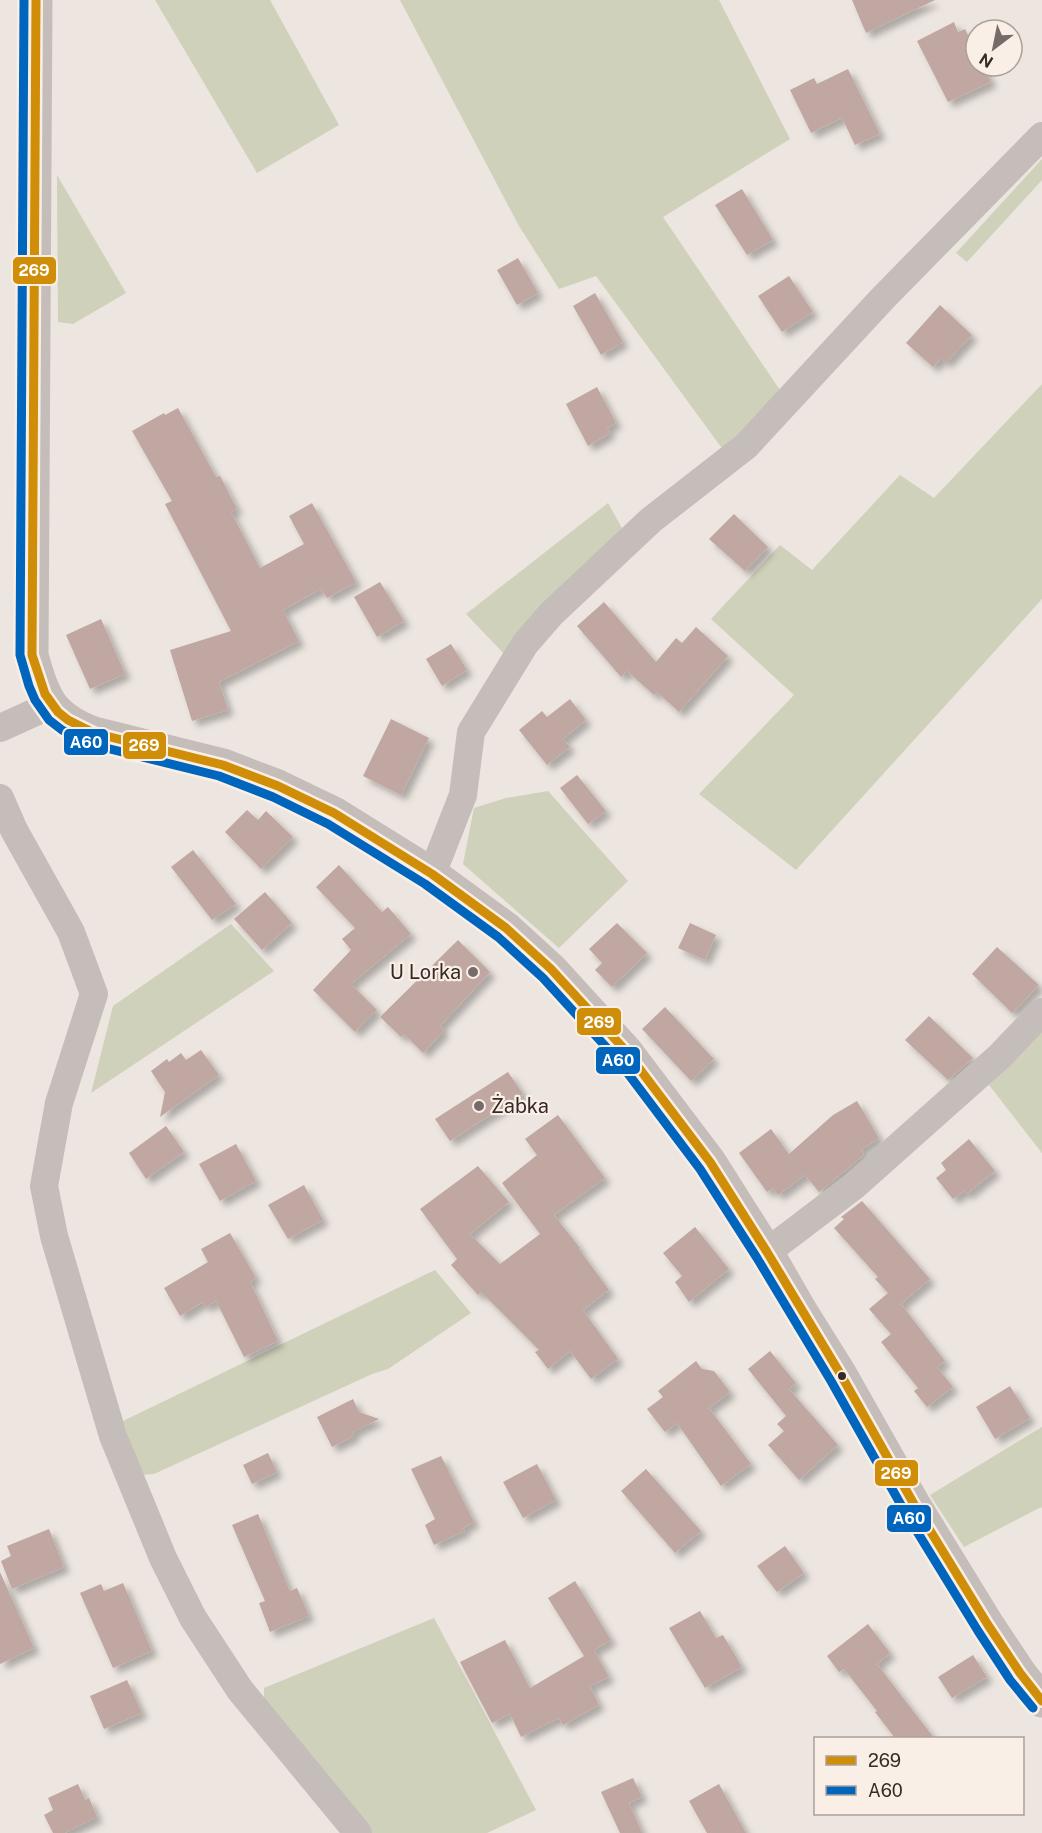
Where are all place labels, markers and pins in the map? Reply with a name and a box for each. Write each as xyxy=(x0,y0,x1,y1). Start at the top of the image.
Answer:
place label: U Lorka xyxy=(390,960,461,984)
marker: U Lorka xyxy=(466,965,480,979)
place label: Żabka xyxy=(491,1094,549,1118)
marker: Żabka xyxy=(472,1099,486,1113)
unlabelled marker xyxy=(836,1370,848,1382)

